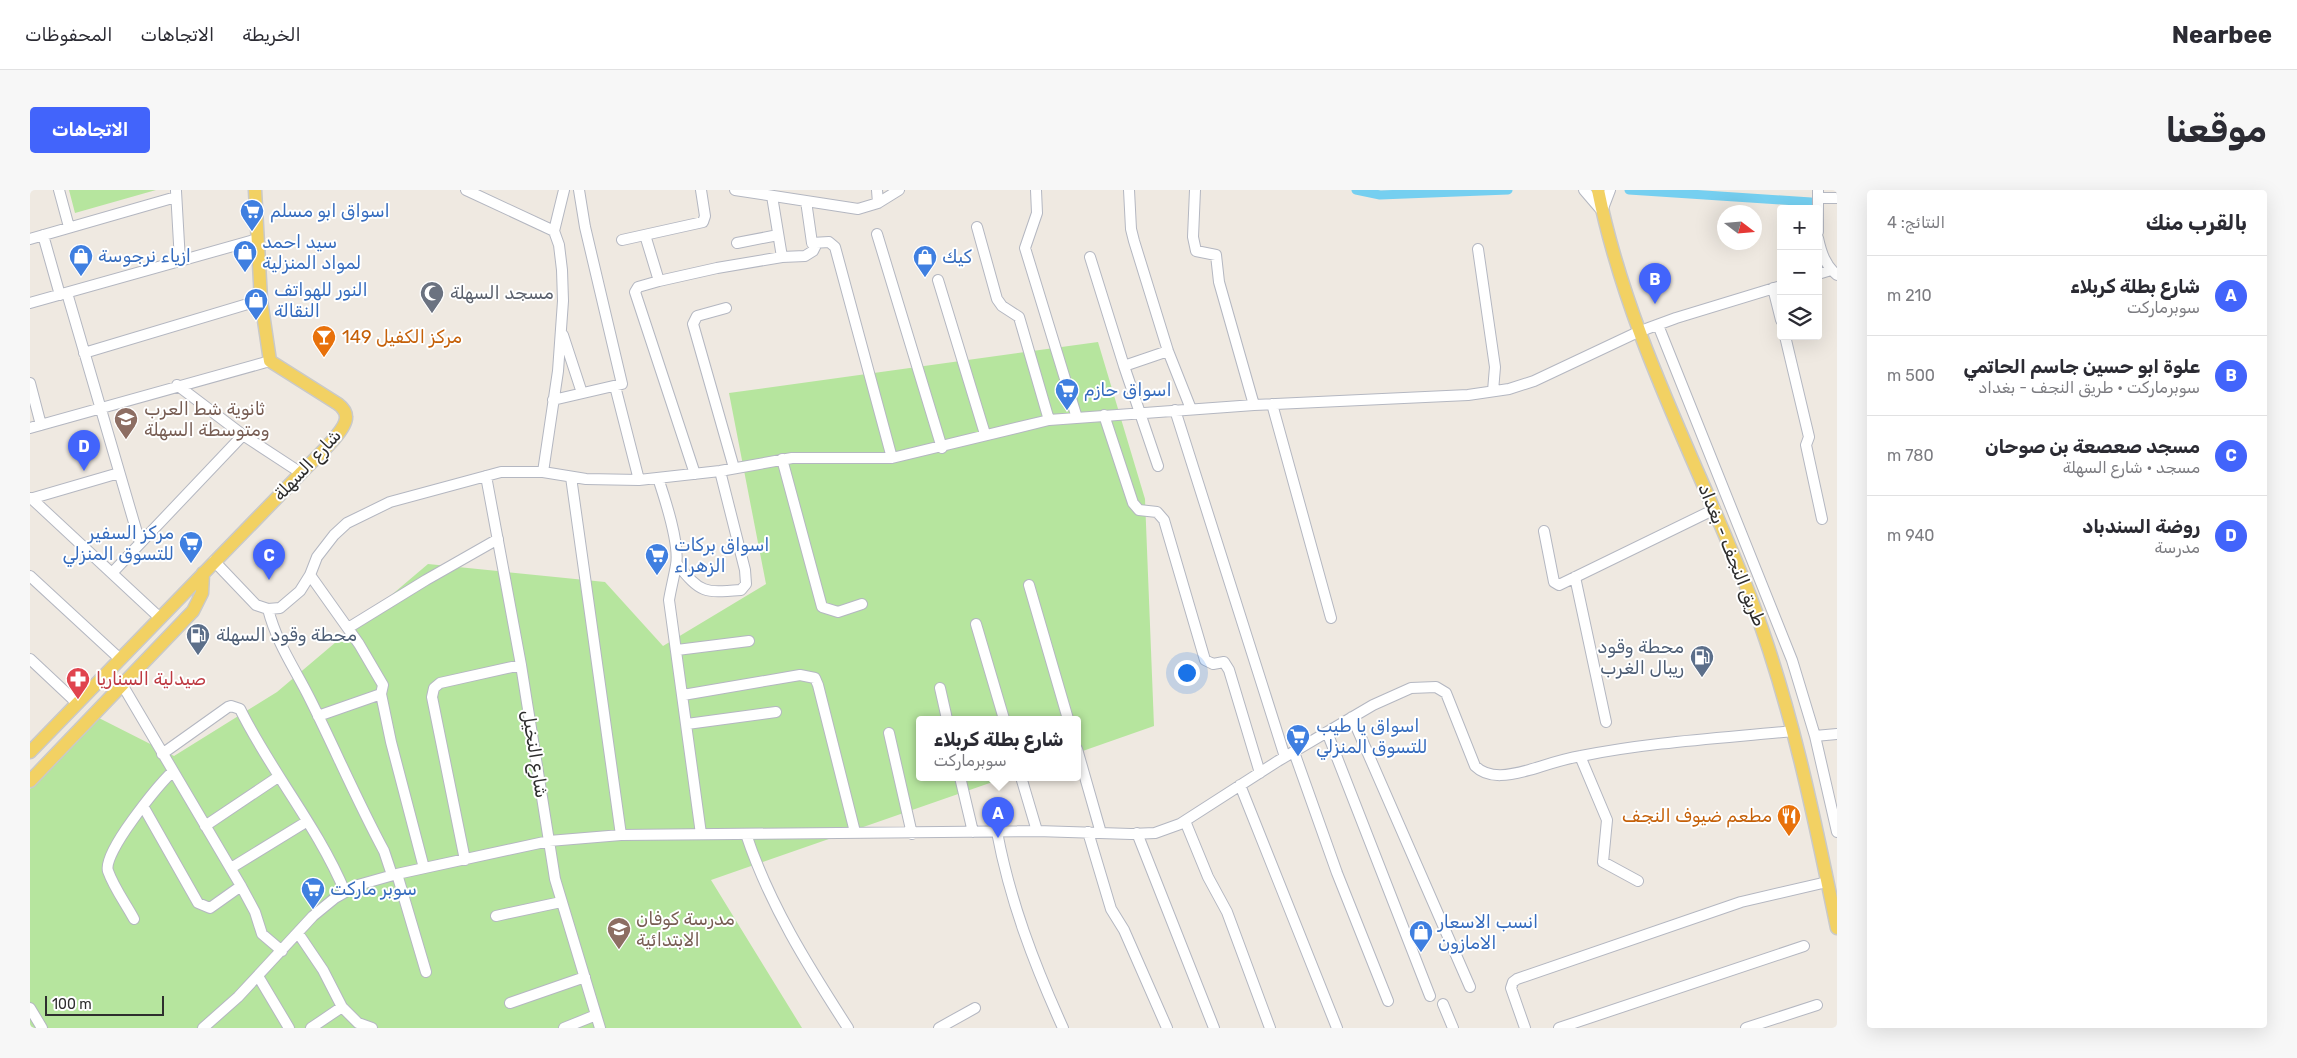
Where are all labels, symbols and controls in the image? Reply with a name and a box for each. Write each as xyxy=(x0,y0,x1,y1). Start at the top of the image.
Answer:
text: Nearbee xyxy=(2172,21,2272,49)
text: المحفوظات xyxy=(25,24,112,46)
text: الاتجاهات xyxy=(140,24,214,46)
text: الخريطة xyxy=(242,24,301,46)
button: الاتجاهات xyxy=(30,107,150,153)
text: موقعنا xyxy=(2165,109,2267,151)
supermarket icon: اسواق ابو مسلم xyxy=(239,198,265,232)
place label: اسواق ابو مسلم xyxy=(270,200,390,223)
north arrow xyxy=(1717,205,1762,250)
map controls xyxy=(1777,205,1822,340)
button: + xyxy=(1777,205,1822,250)
text: بالقرب منك xyxy=(2146,210,2247,235)
text: النتائج: 4 xyxy=(1887,213,1945,232)
place label: سيد احمد لمواد المنزلية xyxy=(262,231,361,274)
shop icon: سيد احمد لمواد المنزلية xyxy=(232,239,258,273)
shop icon: ازياء نرجوسة xyxy=(68,243,94,277)
shop icon: كيك xyxy=(912,244,938,278)
place label: ازياء نرجوسة xyxy=(98,245,191,267)
place label: كيك xyxy=(942,246,972,268)
button: − xyxy=(1777,250,1822,295)
pin: B xyxy=(1639,263,1671,304)
text: شارع بطلة كربلاء xyxy=(2070,275,2200,298)
place label: النور للهواتف النقالة xyxy=(274,279,368,322)
mosque icon: مسجد السهلة xyxy=(419,280,445,314)
place label: مسجد السهلة xyxy=(450,282,554,304)
text: 210 m xyxy=(1887,286,1932,305)
text: A xyxy=(2225,286,2237,305)
shop icon: النور للهواتف النقالة xyxy=(243,287,269,321)
button: layers xyxy=(1777,295,1822,340)
text: سوبرماركت xyxy=(2127,298,2200,317)
bar icon: مركز الكفيل 149 xyxy=(311,324,337,358)
place label: مركز الكفيل 149 xyxy=(342,326,462,348)
text: علوة ابو حسين جاسم الحاتمي xyxy=(1964,355,2200,378)
text: 500 m xyxy=(1887,366,1935,385)
text: B xyxy=(2225,366,2237,385)
supermarket icon: اسواق حازم xyxy=(1054,377,1080,411)
text: سوبرماركت · طريق النجف - بغداد xyxy=(1978,378,2200,397)
place label: اسواق حازم xyxy=(1084,379,1172,401)
place label: ثانوية شط العرب ومتوسطة السهلة xyxy=(144,398,269,441)
school or university icon: ثانوية شط العرب ومتوسطة السهلة xyxy=(113,406,139,440)
street label: شارع السهلة xyxy=(268,425,346,506)
pin: D xyxy=(68,430,100,471)
text: مسجد صعصعة بن صوحان xyxy=(1985,435,2200,458)
text: 780 m xyxy=(1887,446,1934,465)
text: C xyxy=(2225,446,2237,465)
text: مسجد · شارع السهلة xyxy=(2063,458,2200,477)
street label: طريق النجف - بغداد xyxy=(1693,480,1771,630)
text: روضة السندباد xyxy=(2082,515,2200,538)
place label: مركز السفير للتسوق المنزلي xyxy=(62,522,174,567)
text: 940 m xyxy=(1887,526,1935,545)
text: D xyxy=(2225,526,2237,545)
supermarket icon: مركز السفير للتسوق المنزلي xyxy=(178,530,204,564)
place label: اسواق بركات الزهراء xyxy=(674,534,770,577)
text: مدرسة xyxy=(2155,538,2200,557)
pin: C xyxy=(253,539,285,580)
supermarket icon: اسواق بركات الزهراء xyxy=(644,542,670,576)
fuel station icon: محطة وقود السهلة xyxy=(185,622,211,656)
place label: محطة وقود السهلة xyxy=(216,624,357,646)
place label: محطة وقود ريبال الغرب xyxy=(1597,636,1684,679)
fuel station icon: محطة وقود ريبال الغرب xyxy=(1689,644,1715,678)
your location xyxy=(1174,660,1200,686)
pharmacy icon: صيدلية السناريا xyxy=(65,666,91,700)
place label: صيدلية السناريا xyxy=(96,668,206,690)
street label: شارع النخيل xyxy=(516,708,553,800)
place label: اسواق يا طيب للتسوق المنزلي xyxy=(1316,715,1428,760)
popup xyxy=(916,716,1081,781)
supermarket icon: اسواق يا طيب للتسوق المنزلي xyxy=(1285,723,1311,757)
text: شارع بطلة كربلاء xyxy=(934,728,1063,751)
text: سوبرماركت xyxy=(934,751,1007,770)
pin: A xyxy=(982,797,1014,838)
restaurant icon: مطعم ضيوف النجف xyxy=(1776,803,1802,837)
place label: مطعم ضيوف النجف xyxy=(1622,805,1772,828)
supermarket icon: سوبر ماركت xyxy=(300,876,326,910)
place label: سوبر ماركت xyxy=(330,878,417,900)
place label: مدرسة كوفان الابتدائية xyxy=(636,908,735,951)
place label: انسب الاسعار الامازون xyxy=(1437,911,1538,954)
school or university icon: مدرسة كوفان الابتدائية xyxy=(606,916,632,950)
shop icon: انسب الاسعار الامازون xyxy=(1408,919,1434,953)
scale bar xyxy=(45,993,164,1016)
text: 100 m xyxy=(52,996,92,1013)

